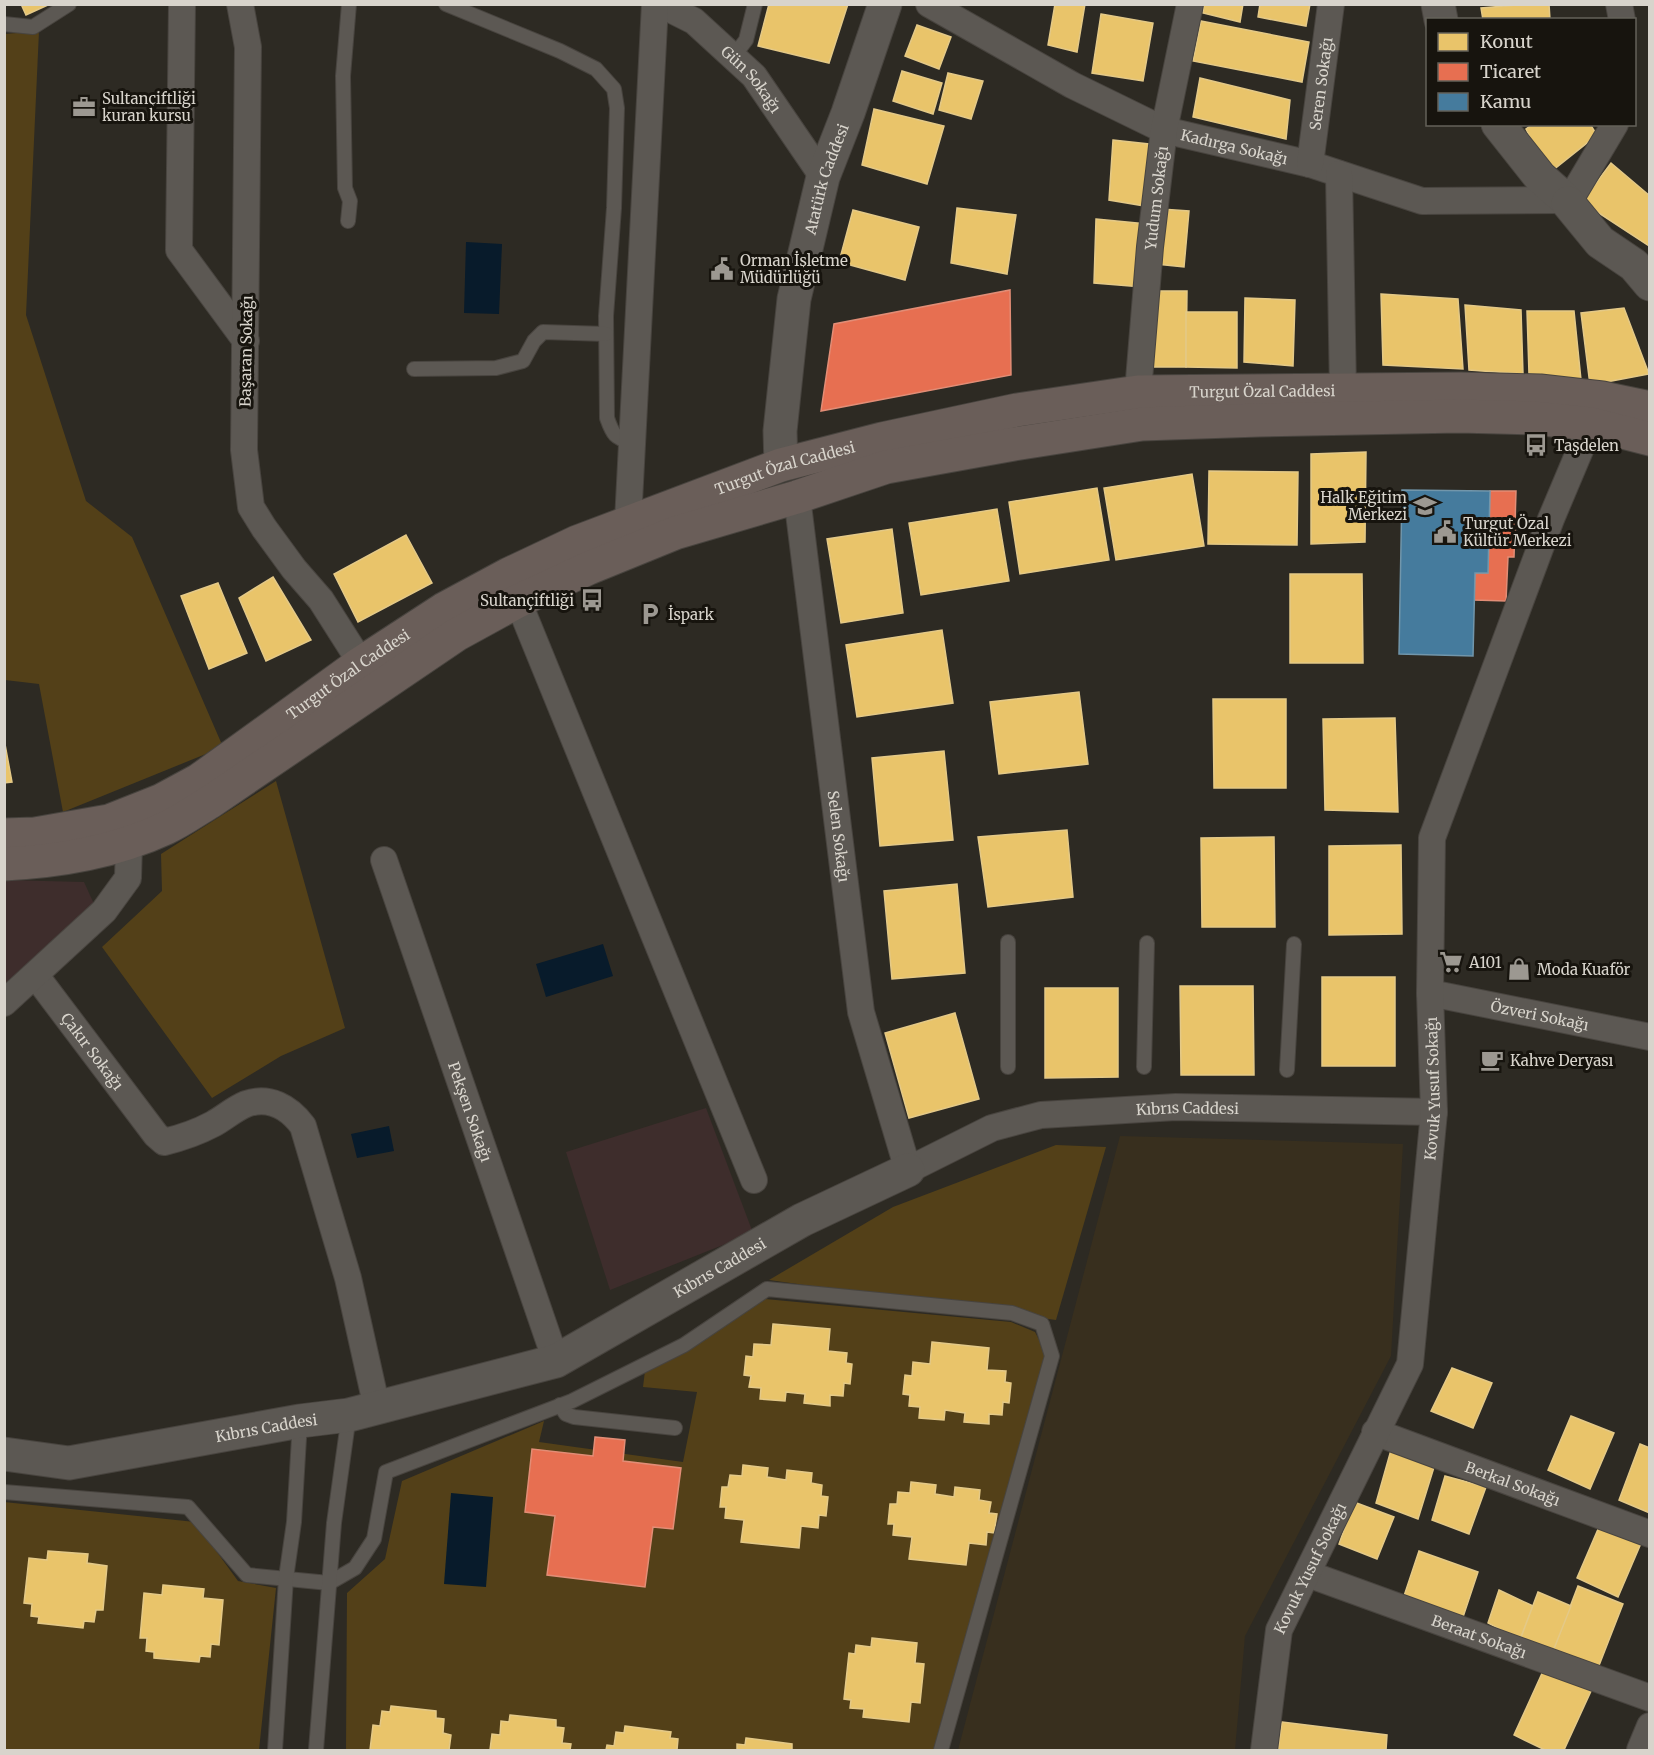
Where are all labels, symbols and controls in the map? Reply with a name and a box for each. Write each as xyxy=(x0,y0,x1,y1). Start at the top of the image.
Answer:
legend xyxy=(1426,18,1636,126)
text: Konut xyxy=(1480,30,1533,53)
street label: Seren Sokağı xyxy=(1305,36,1336,132)
street label: Gün Sokağı xyxy=(717,41,786,116)
text: Ticaret xyxy=(1480,60,1541,83)
place label: Sultançiftliği kuran kursu xyxy=(102,89,196,125)
text: Kamu xyxy=(1480,90,1531,113)
office icon: Sultançiftliği kuran kursu xyxy=(71,94,97,120)
street label: Atatürk Caddesi xyxy=(800,121,852,237)
street label: Kadırga Sokağı xyxy=(1179,125,1290,168)
street label: Yudum Sokağı xyxy=(1140,145,1172,252)
place label: Orman İşletme Müdürlüğü xyxy=(740,251,848,287)
public building icon: Orman İşletme Müdürlüğü xyxy=(709,256,735,282)
street label: Başaran Sokağı xyxy=(236,295,256,407)
street label: Turgut Özal Caddesi xyxy=(1189,380,1335,401)
bus stop icon: Taşdelen xyxy=(1523,432,1549,458)
place label: Taşdelen xyxy=(1554,436,1619,455)
street label: Turgut Özal Caddesi xyxy=(712,437,857,499)
place label: Halk Eğitim Merkezi xyxy=(1320,488,1407,524)
school or university icon: Halk Eğitim Merkezi xyxy=(1412,493,1438,519)
place label: Turgut Özal Kültür Merkezi xyxy=(1463,513,1572,550)
public building icon: Turgut Özal Kültür Merkezi xyxy=(1432,519,1458,545)
bus stop icon: Sultançiftliği xyxy=(579,587,605,613)
place label: Sultançiftliği xyxy=(480,591,574,610)
parking icon: İspark xyxy=(637,601,663,627)
place label: İspark xyxy=(668,605,714,624)
street label: Turgut Özal Caddesi xyxy=(282,624,413,723)
street label: Selen Sokağı xyxy=(824,789,854,883)
supermarket icon: A101 xyxy=(1438,949,1464,975)
place label: A101 xyxy=(1468,953,1502,972)
shop icon: Moda Kuaför xyxy=(1506,956,1532,982)
place label: Moda Kuaför xyxy=(1537,960,1631,979)
street label: Özveri Sokağı xyxy=(1489,995,1591,1034)
street label: Çakır Sokağı xyxy=(57,1009,128,1094)
street label: Kovuk Yusuf Sokağı xyxy=(1420,1016,1444,1161)
cafe icon: Kahve Deryası xyxy=(1479,1047,1505,1073)
place label: Kahve Deryası xyxy=(1510,1051,1613,1070)
street label: Pekşen Sokağı xyxy=(444,1059,496,1164)
street label: Kıbrıs Caddesi xyxy=(1135,1097,1239,1119)
street label: Kıbrıs Caddesi xyxy=(670,1233,769,1301)
street label: Kıbrıs Caddesi xyxy=(214,1409,318,1446)
street label: Berkal Sokağı xyxy=(1463,1457,1563,1509)
street label: Kovuk Yusuf Sokağı xyxy=(1269,1499,1350,1637)
street label: Beraat Sokağı xyxy=(1429,1610,1529,1662)

